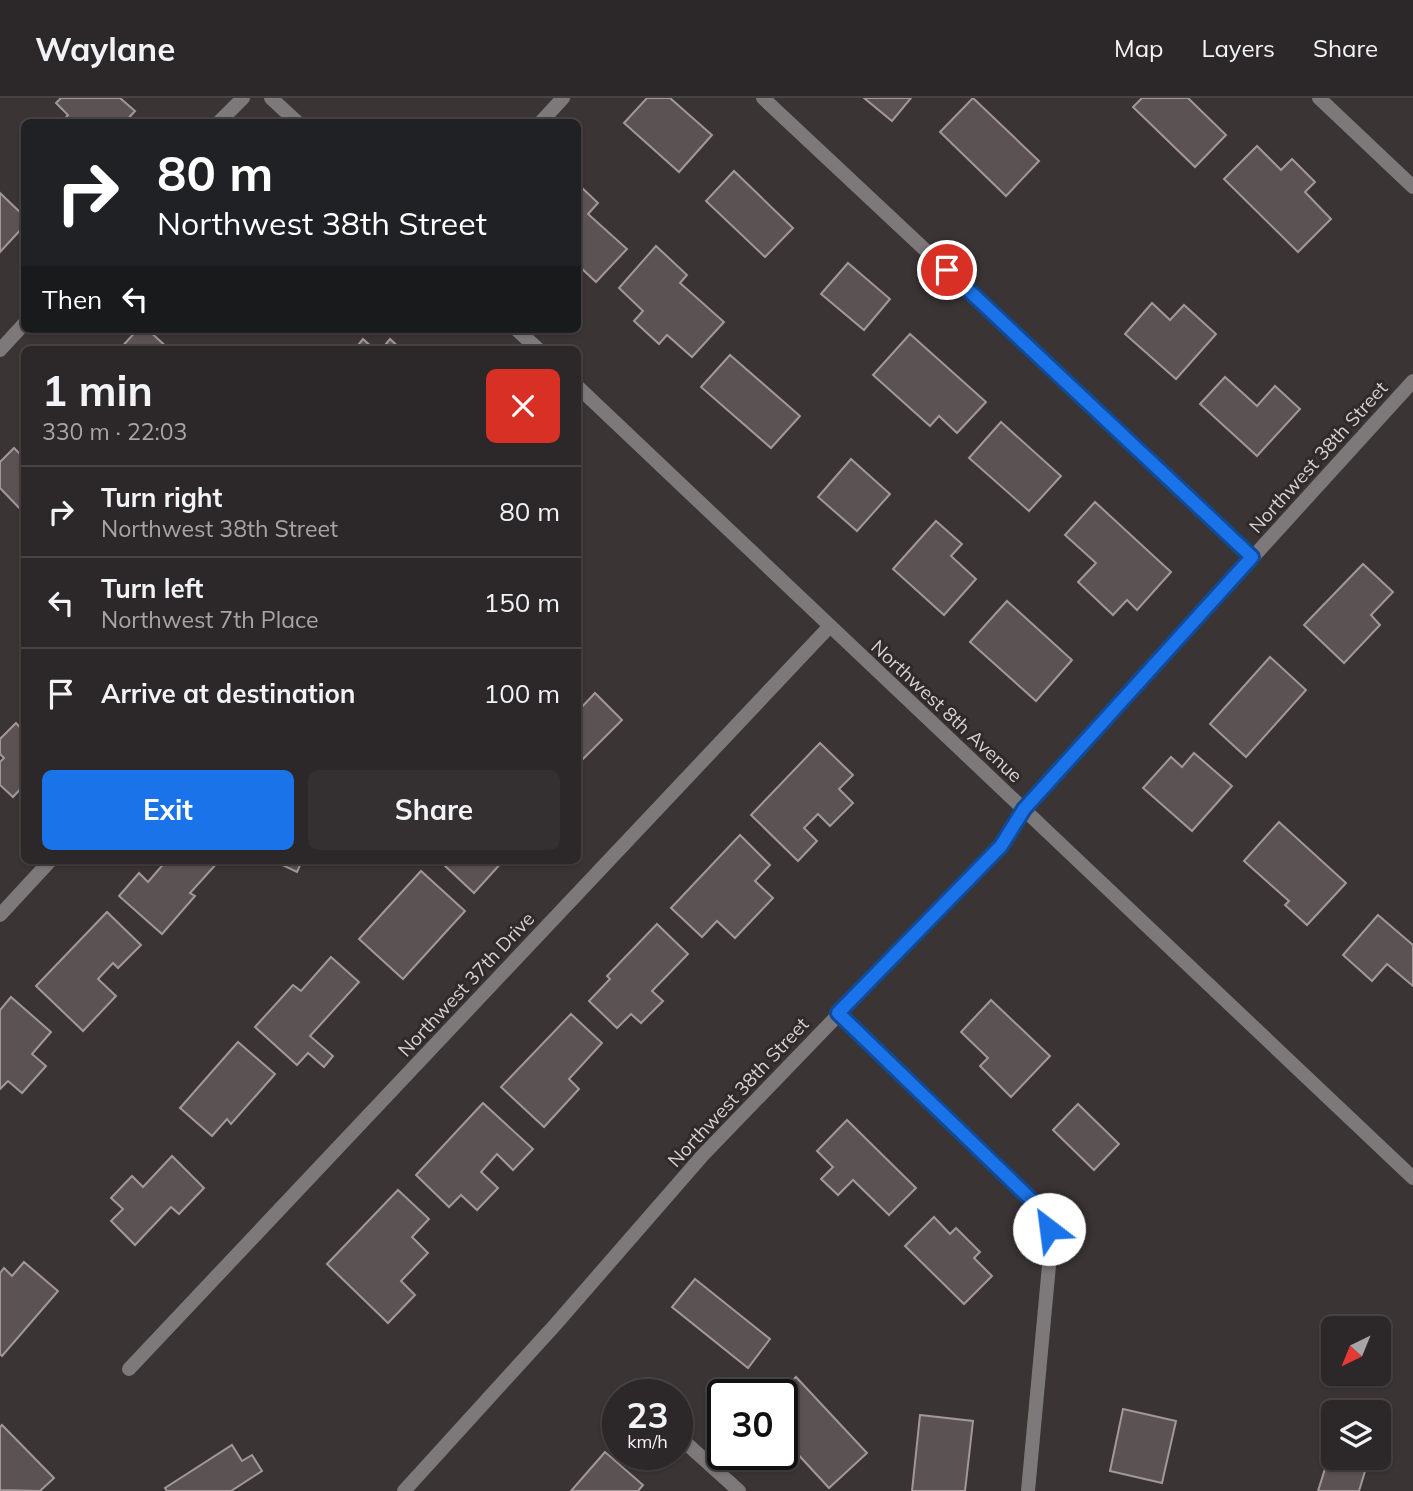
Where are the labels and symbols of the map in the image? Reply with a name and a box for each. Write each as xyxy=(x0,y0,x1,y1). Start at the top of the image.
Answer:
pin xyxy=(917,240,977,300)
street label: Northwest 38th Street xyxy=(1244,376,1393,538)
street label: Northwest 8th Avenue xyxy=(866,635,1028,787)
street label: Northwest 37th Drive xyxy=(393,907,539,1061)
street label: Northwest 38th Street xyxy=(662,1012,814,1172)
position arrow xyxy=(1012,1192,1086,1266)
north arrow xyxy=(1321,1316,1391,1386)
speed limit sign: 30 xyxy=(707,1379,798,1470)

